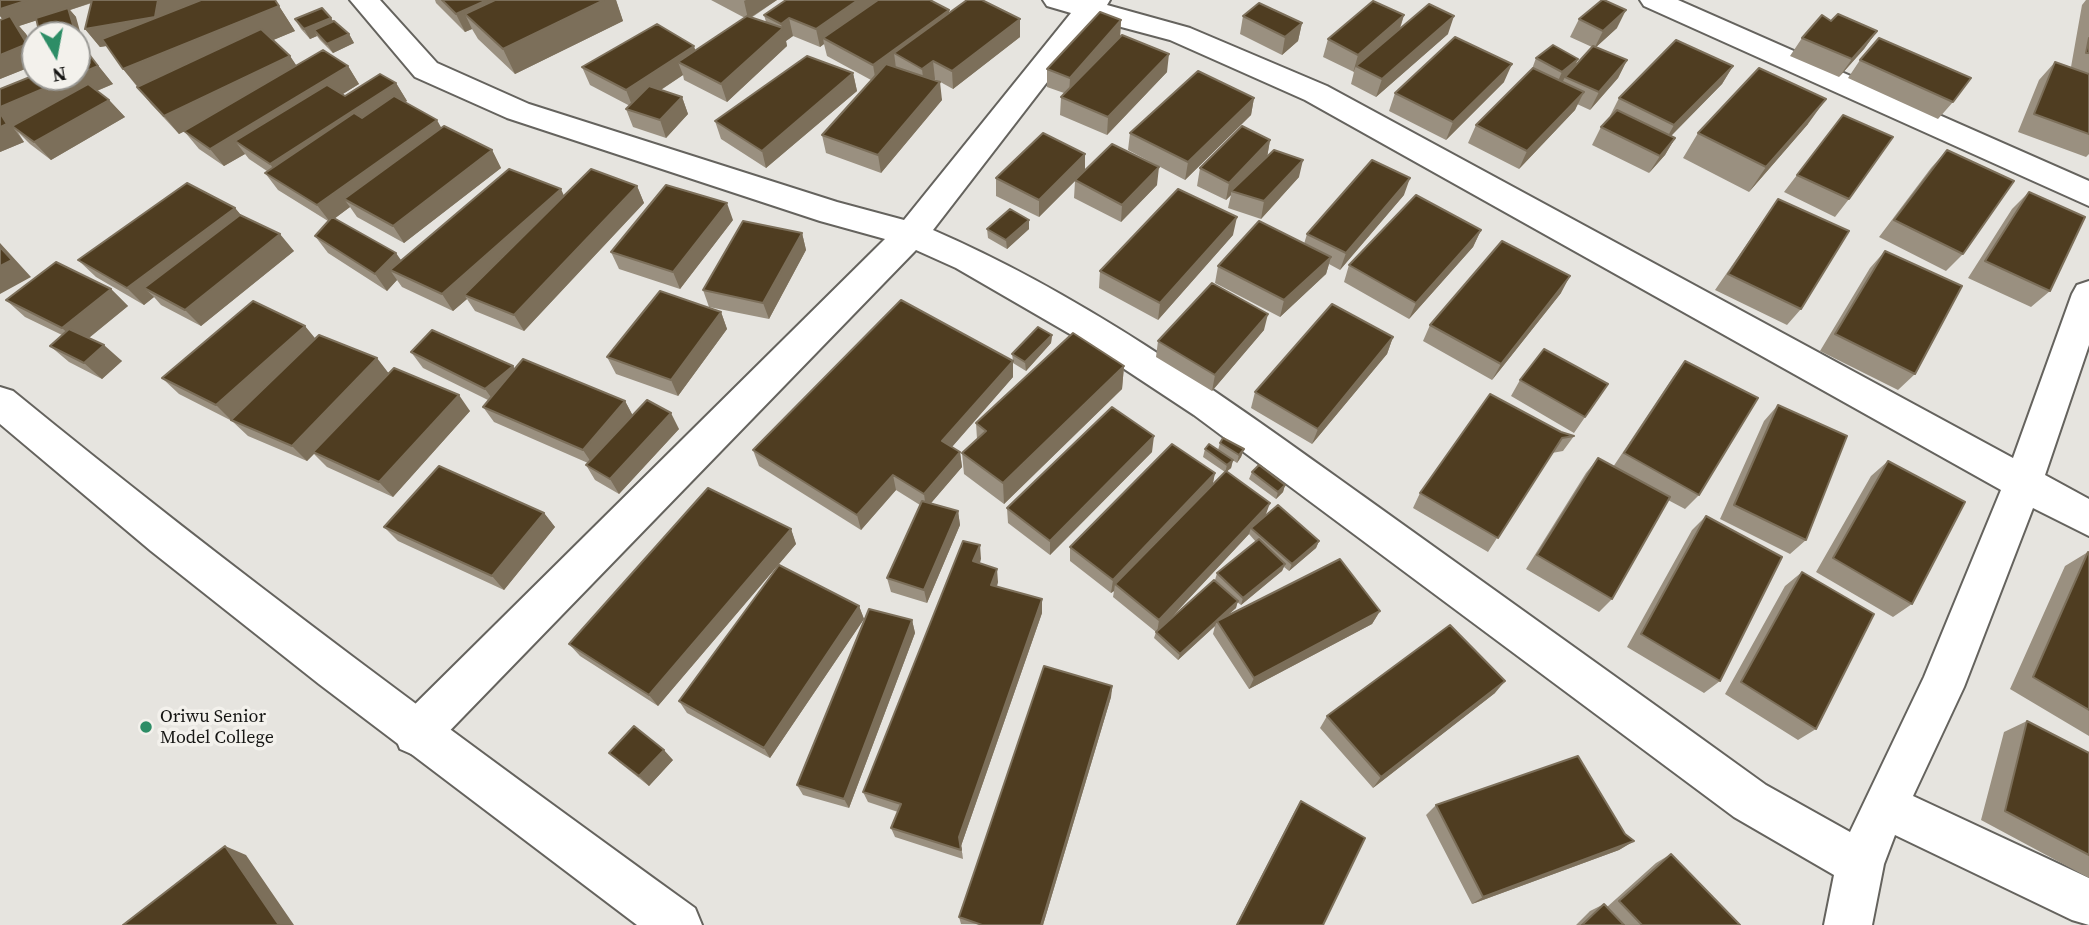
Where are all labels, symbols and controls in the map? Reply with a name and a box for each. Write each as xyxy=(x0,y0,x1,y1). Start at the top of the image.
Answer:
north arrow xyxy=(21,21,91,91)
text: N xyxy=(50,61,68,89)
place label: Oriwu Senior Model College xyxy=(160,706,274,748)
marker: Oriwu Senior Model College xyxy=(138,719,154,735)

